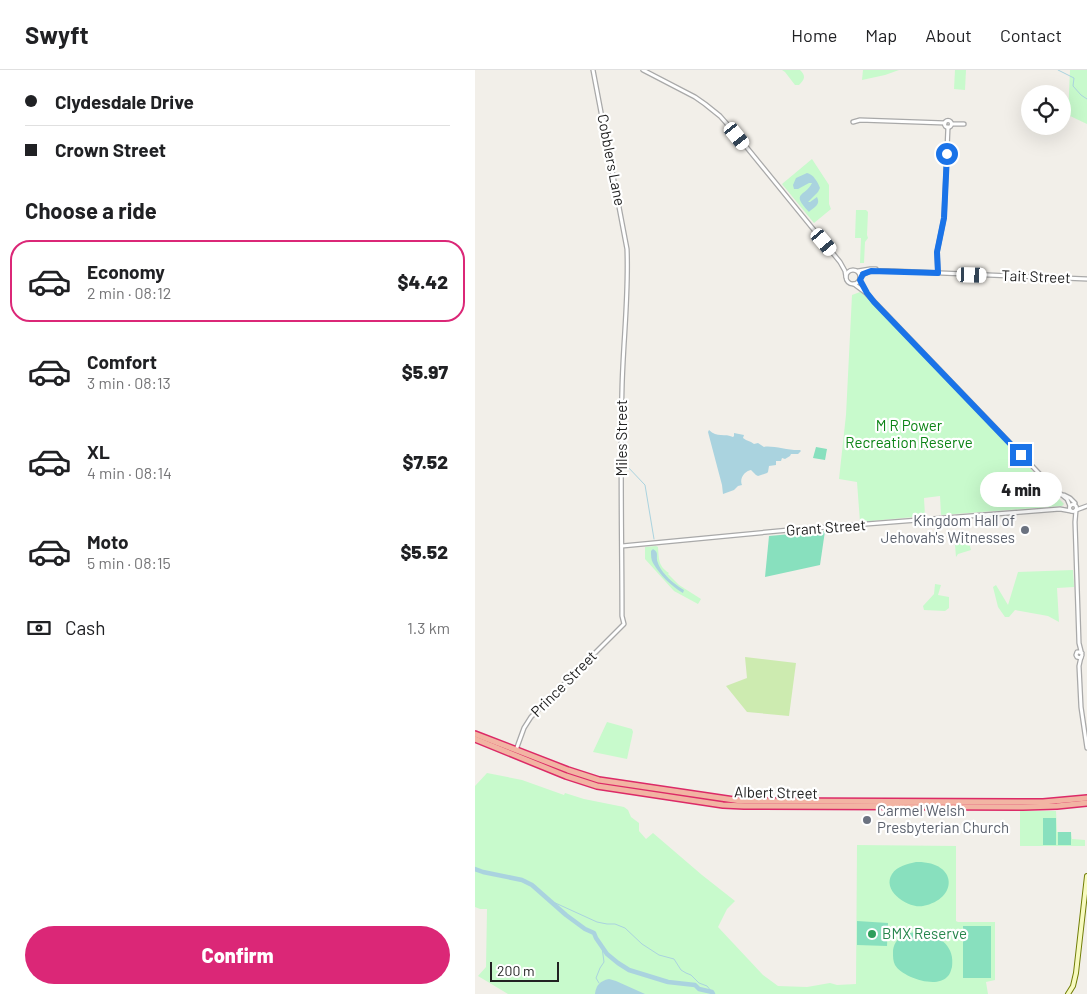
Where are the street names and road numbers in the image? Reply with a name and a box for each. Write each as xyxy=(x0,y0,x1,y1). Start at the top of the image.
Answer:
street label: Cobblers Lane xyxy=(594,113,630,207)
street label: Tait Street xyxy=(1001,266,1071,286)
street label: Miles Street xyxy=(612,399,630,477)
street label: Grant Street xyxy=(786,515,866,539)
street label: Prince Street xyxy=(527,647,600,720)
street label: Albert Street xyxy=(734,782,818,802)

